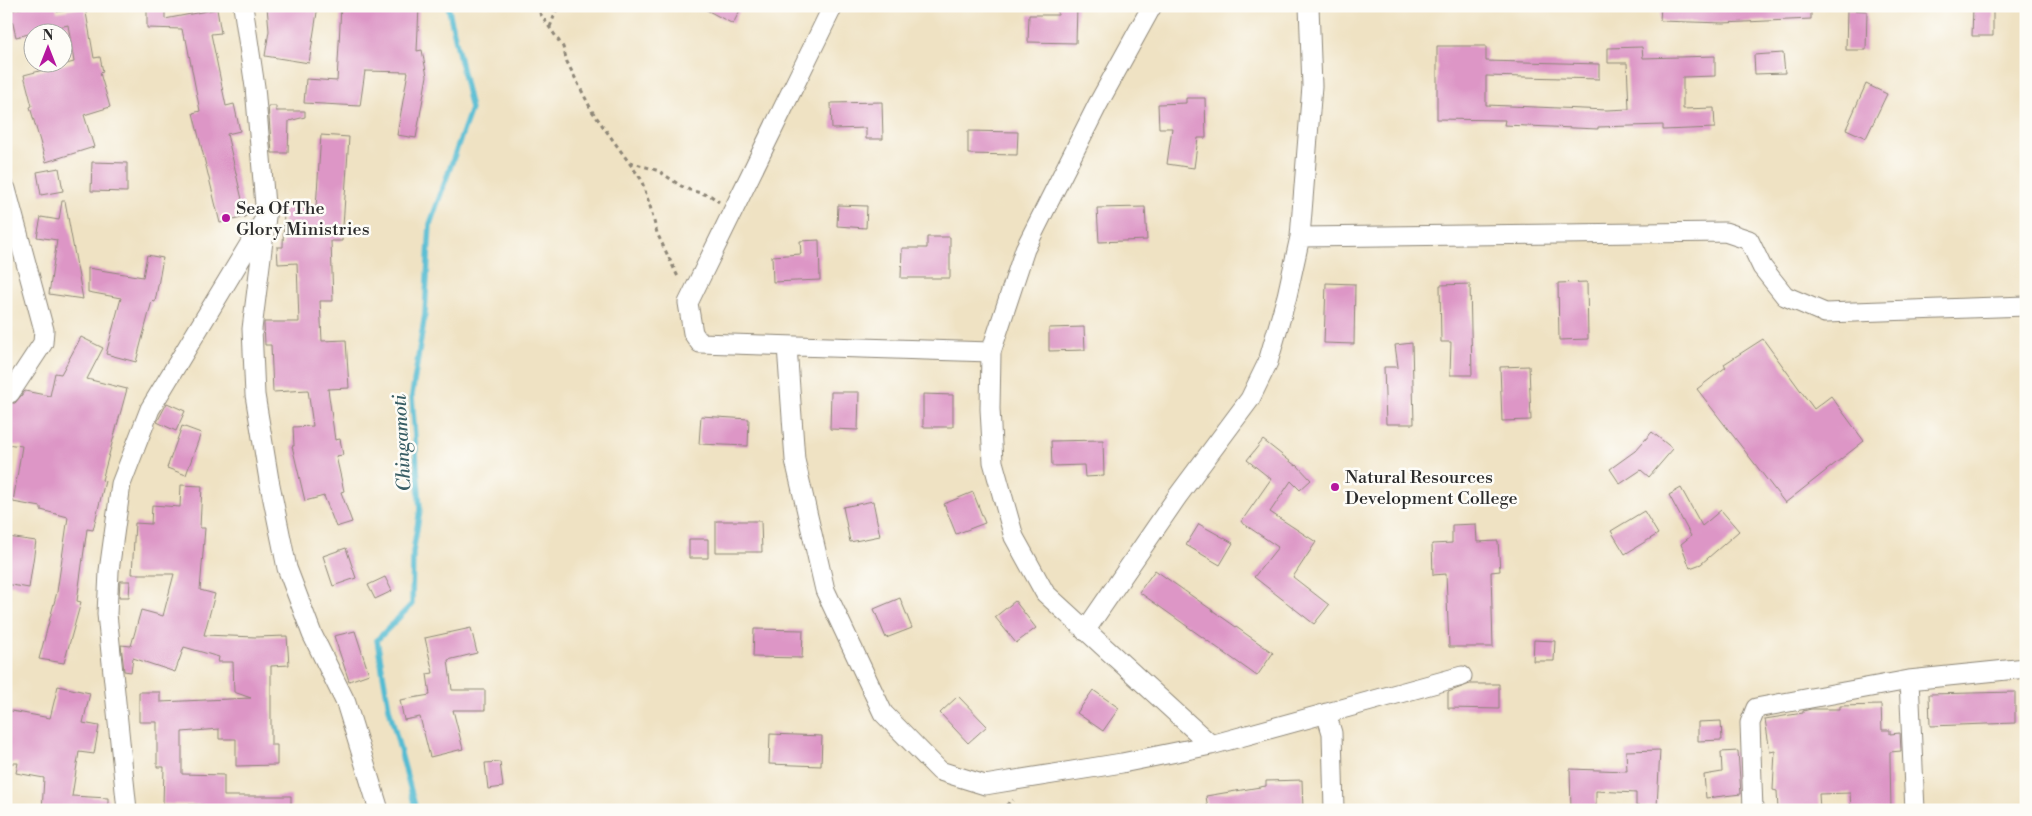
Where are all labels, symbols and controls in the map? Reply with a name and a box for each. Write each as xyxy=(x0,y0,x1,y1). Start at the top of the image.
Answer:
north arrow xyxy=(22,22,72,72)
text: N xyxy=(42,27,54,45)
place label: Sea Of The Glory Ministries xyxy=(236,197,370,241)
marker: Sea Of The Glory Ministries xyxy=(220,212,232,224)
water label: Chingamoti xyxy=(387,394,417,492)
place label: Natural Resources Development College xyxy=(1345,466,1518,510)
marker: Natural Resources Development College xyxy=(1329,481,1341,493)

